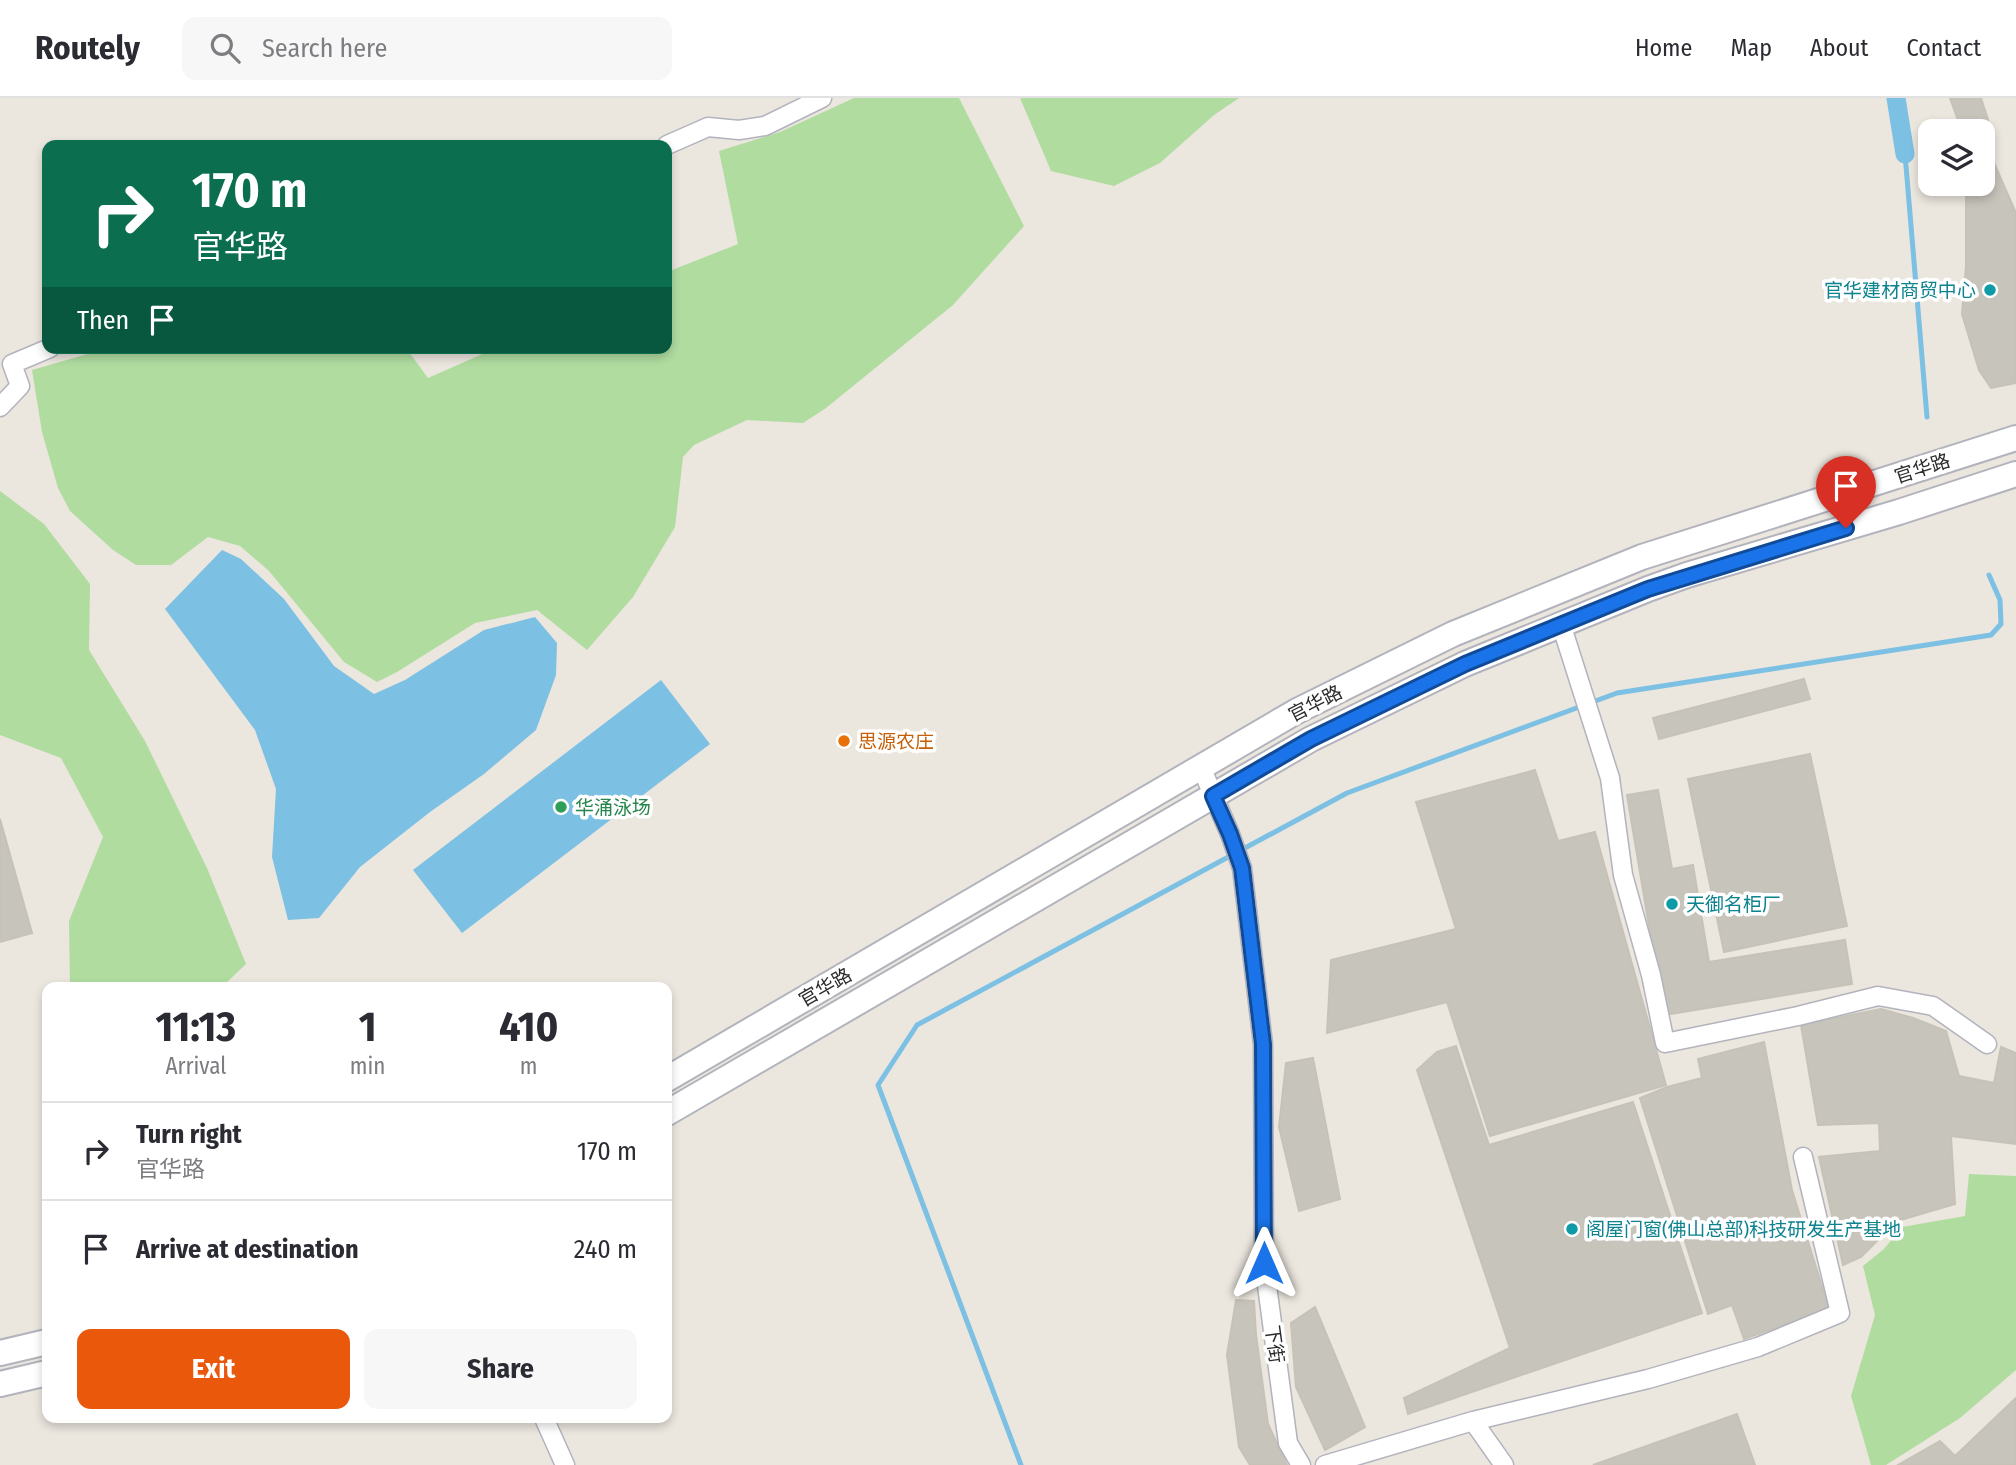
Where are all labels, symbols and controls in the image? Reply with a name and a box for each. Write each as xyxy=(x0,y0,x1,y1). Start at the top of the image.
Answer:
search box xyxy=(182,17,672,80)
text: Routely xyxy=(35,28,140,68)
icon: search xyxy=(206,29,244,67)
text: Search here xyxy=(262,33,387,64)
text: Home xyxy=(1635,34,1692,62)
text: Map xyxy=(1730,34,1772,62)
text: About xyxy=(1810,34,1868,62)
text: Contact xyxy=(1906,34,1981,62)
map controls xyxy=(1918,119,1995,196)
button: layers xyxy=(1918,119,1995,196)
text: 170 m xyxy=(192,161,308,220)
icon: right xyxy=(77,168,168,259)
text: 官华路 xyxy=(192,228,288,266)
place label: 官华建材商贸中心 xyxy=(1824,279,1976,302)
marker: 官华建材商贸中心 xyxy=(1982,282,1998,298)
icon: arrive xyxy=(143,301,181,339)
text: Then xyxy=(77,305,129,336)
street label: 官华路 xyxy=(1891,449,1953,488)
pin xyxy=(1816,456,1876,528)
icon: arrive xyxy=(1827,467,1865,505)
street label: 官华路 xyxy=(1285,680,1346,727)
place label: 思源农庄 xyxy=(858,730,934,753)
marker: 思源农庄 xyxy=(836,733,852,749)
place label: 华涌泳场 xyxy=(575,796,651,819)
marker: 华涌泳场 xyxy=(553,799,569,815)
place label: 天御名柜厂 xyxy=(1686,893,1781,916)
marker: 天御名柜厂 xyxy=(1664,896,1680,912)
street label: 官华路 xyxy=(795,963,856,1012)
text: 11:13 xyxy=(156,1002,236,1052)
text: 1 xyxy=(359,1002,376,1052)
text: 410 xyxy=(499,1002,558,1052)
text: Arrival xyxy=(165,1052,226,1080)
text: min xyxy=(350,1052,385,1080)
text: m xyxy=(520,1052,537,1080)
text: Turn right xyxy=(136,1119,242,1150)
icon: right xyxy=(77,1132,115,1170)
text: 170 m xyxy=(577,1136,637,1167)
text: 官华路 xyxy=(136,1155,205,1183)
place label: 阁屋门窗(佛山总部)科技研发生产基地 xyxy=(1586,1218,1901,1241)
marker: 阁屋门窗(佛山总部)科技研发生产基地 xyxy=(1564,1221,1580,1237)
position arrow xyxy=(1227,1226,1301,1300)
icon: arrive xyxy=(77,1230,115,1268)
text: Arrive at destination xyxy=(136,1234,359,1265)
text: 240 m xyxy=(574,1234,637,1265)
street label: 下街 xyxy=(1260,1324,1289,1364)
button: Exit xyxy=(77,1329,350,1409)
button: Share xyxy=(364,1329,637,1409)

